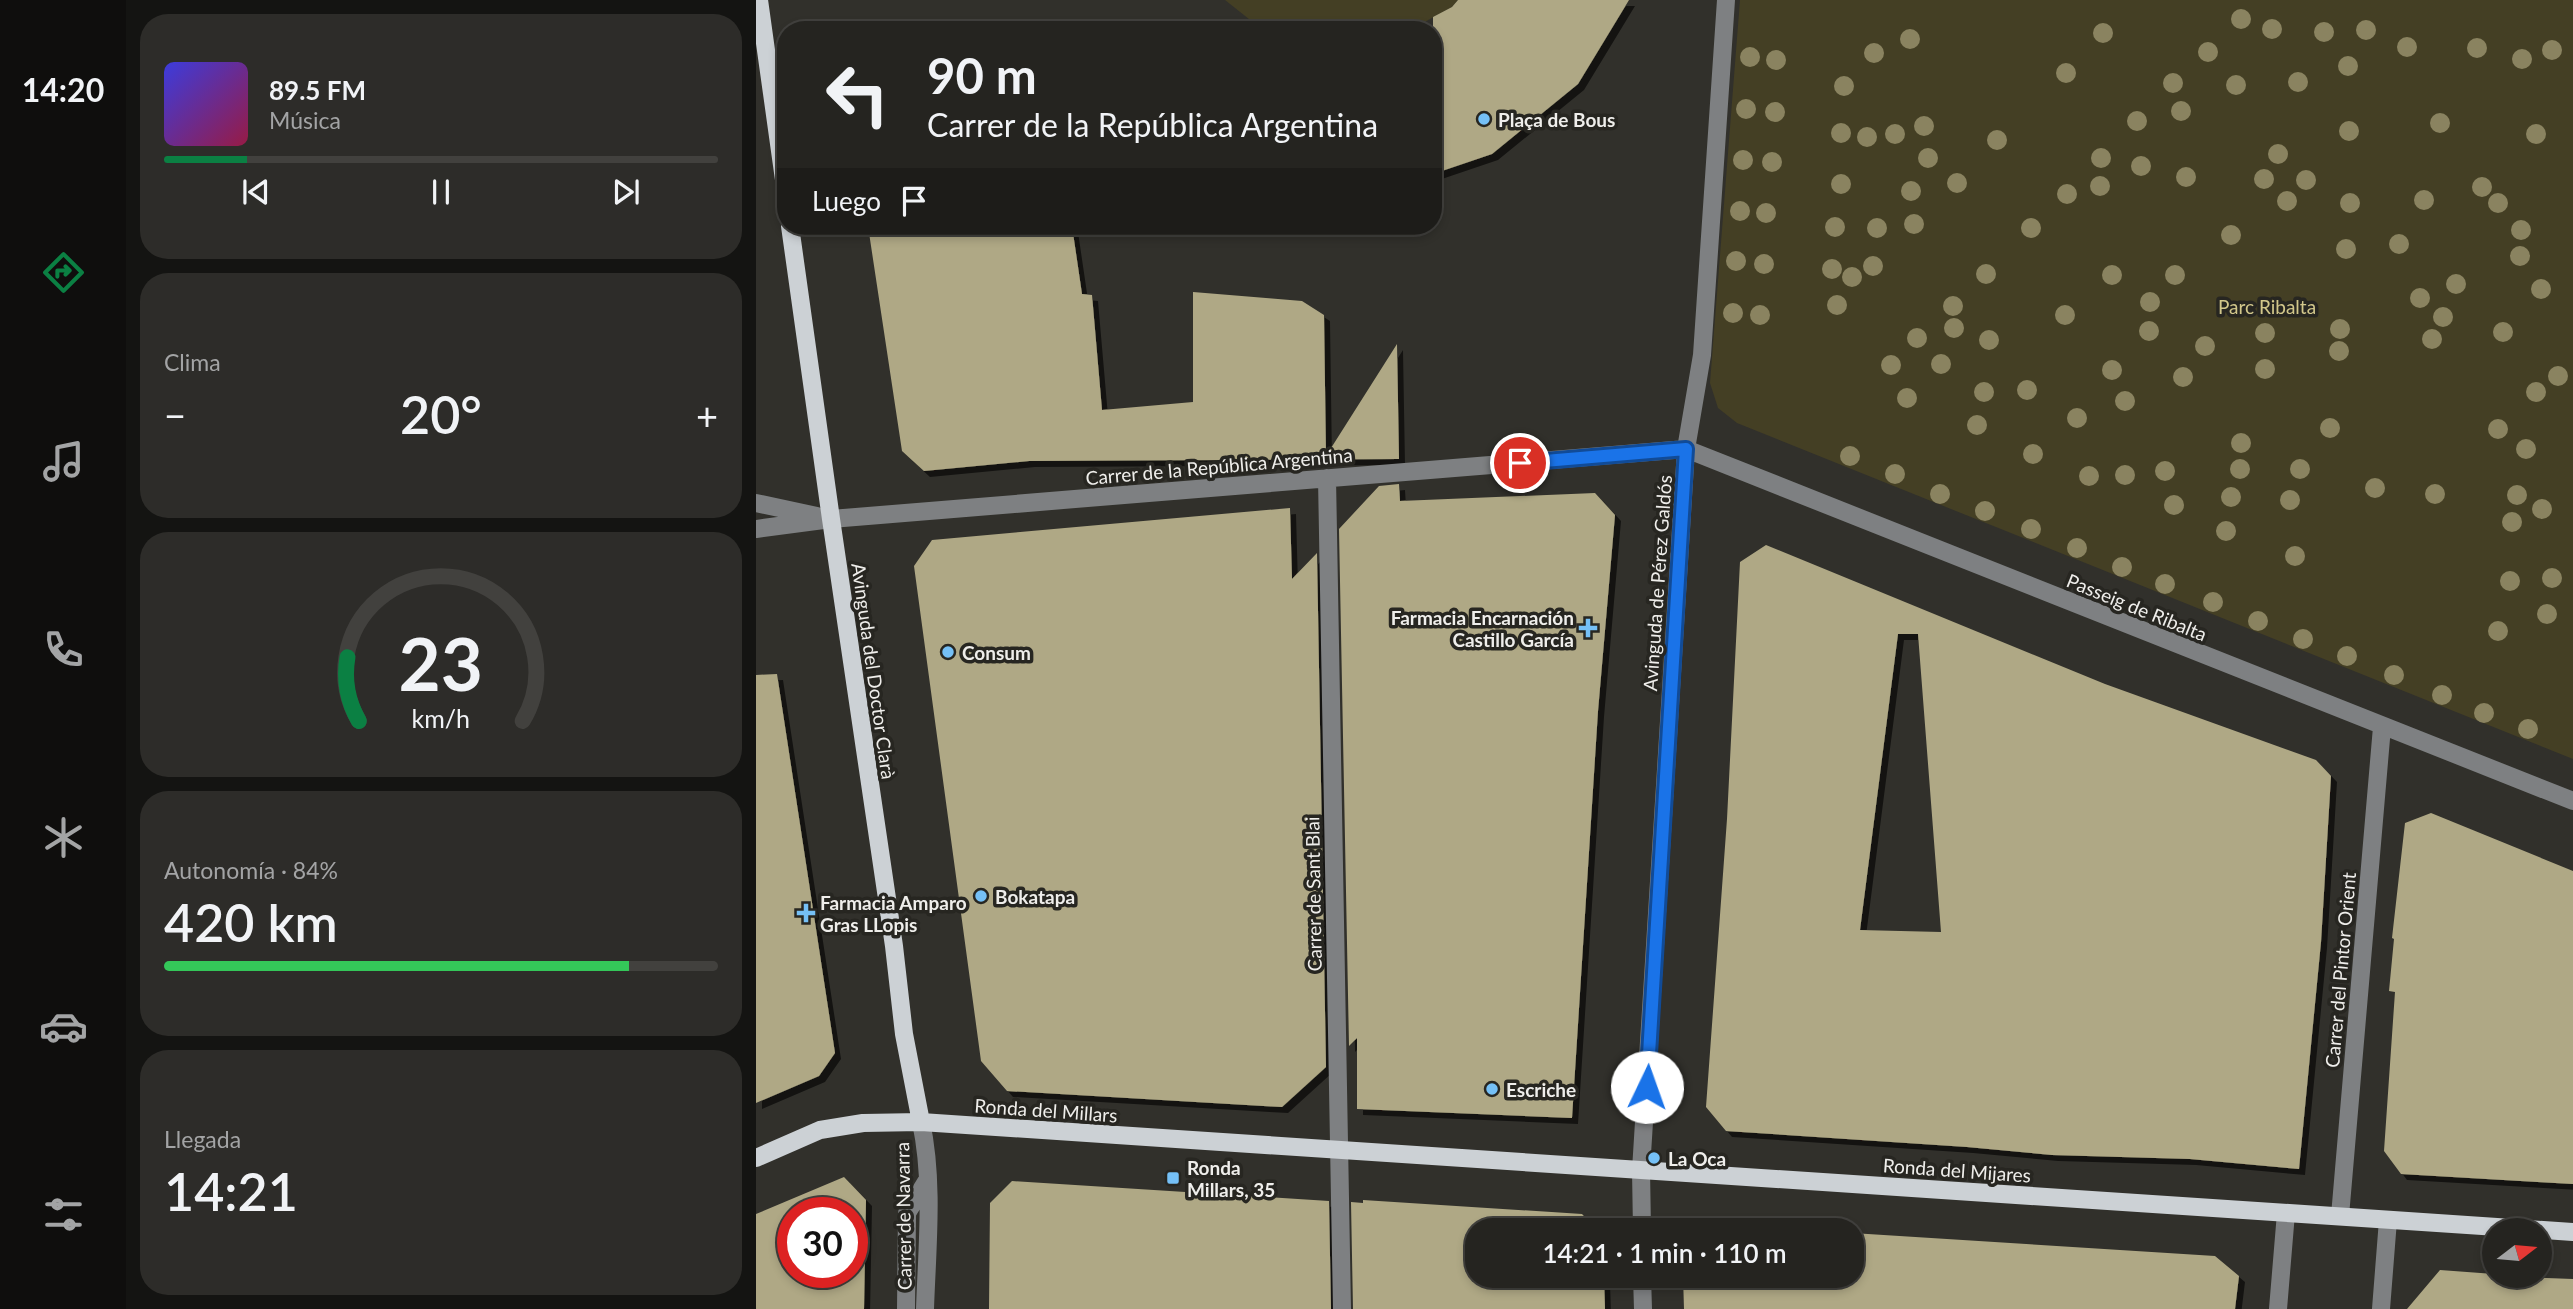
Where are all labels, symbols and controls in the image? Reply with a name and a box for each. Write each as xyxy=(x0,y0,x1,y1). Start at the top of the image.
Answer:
text: 90 m xyxy=(927,46,1037,104)
icon: left xyxy=(812,49,903,140)
text: 14:20 xyxy=(22,70,104,109)
text: 89.5 FM xyxy=(269,74,366,106)
text: Carrer de la República Argentina xyxy=(927,105,1378,144)
text: Música xyxy=(269,106,341,134)
place label: Plaça de Bous xyxy=(1498,108,1615,131)
marker: Plaça de Bous xyxy=(1476,111,1492,127)
icon: previous xyxy=(237,173,275,211)
icon: pause xyxy=(422,173,460,211)
icon: next xyxy=(607,173,645,211)
icon: arrive xyxy=(895,182,933,220)
text: Luego xyxy=(812,185,881,217)
icon: directions xyxy=(39,248,88,297)
park label: Parc Ribalta xyxy=(2218,295,2316,318)
text: Clima xyxy=(164,348,221,376)
text: 20° xyxy=(400,383,482,445)
text: − xyxy=(164,392,186,438)
text: + xyxy=(696,392,718,438)
pin xyxy=(1490,433,1550,493)
icon: music xyxy=(39,437,88,486)
street label: Carrer de la República Argentina xyxy=(1085,443,1353,489)
icon: arrive xyxy=(1501,444,1539,482)
street label: Avinguda de Pérez Galdós xyxy=(1638,474,1676,692)
street label: Avinguda del Doctor Clarà xyxy=(847,561,901,781)
street label: Passeig de Ribalta xyxy=(2064,568,2210,646)
place label: Farmacia Encarnación Castillo García xyxy=(1391,606,1574,651)
text: 23 xyxy=(399,619,483,707)
marker: Farmacia Encarnación Castillo García xyxy=(1580,620,1596,636)
icon: phone xyxy=(39,625,88,674)
place label: Consum xyxy=(962,641,1031,664)
marker: Consum xyxy=(940,644,956,660)
text: km/h xyxy=(412,702,470,732)
icon: climate xyxy=(39,813,88,862)
street label: Carrer de Sant Blai xyxy=(1300,816,1326,972)
text: Autonomía · 84% xyxy=(164,856,338,884)
street label: Carrer del Pintor Orient xyxy=(2320,871,2360,1069)
place label: Bokatapa xyxy=(995,885,1075,908)
marker: Bokatapa xyxy=(973,888,989,904)
text: 420 km xyxy=(164,891,338,953)
place label: Farmacia Amparo Gras LLopis xyxy=(820,891,967,936)
marker: Farmacia Amparo Gras LLopis xyxy=(798,905,814,921)
icon: car xyxy=(39,1002,88,1051)
position arrow xyxy=(1610,1050,1684,1124)
place label: Escriche xyxy=(1506,1078,1576,1101)
marker: Escriche xyxy=(1484,1081,1500,1097)
street label: Ronda del Millars xyxy=(974,1094,1118,1126)
text: Llegada xyxy=(164,1125,241,1153)
street label: Carrer de Navarra xyxy=(890,1142,916,1290)
place label: La Oca xyxy=(1668,1147,1726,1170)
marker: La Oca xyxy=(1646,1150,1662,1166)
street label: Ronda del Mijares xyxy=(1882,1153,2032,1187)
place label: Ronda Millars, 35 xyxy=(1187,1156,1275,1201)
text: 14:21 xyxy=(164,1160,298,1222)
marker: Ronda Millars, 35 xyxy=(1165,1170,1181,1186)
icon: filters xyxy=(39,1190,88,1239)
speed limit sign: 30 xyxy=(777,1197,868,1288)
north arrow xyxy=(2482,1218,2552,1288)
map controls xyxy=(2482,1218,2552,1288)
text: 14:21 · 1 min · 110 m xyxy=(1542,1237,1787,1269)

